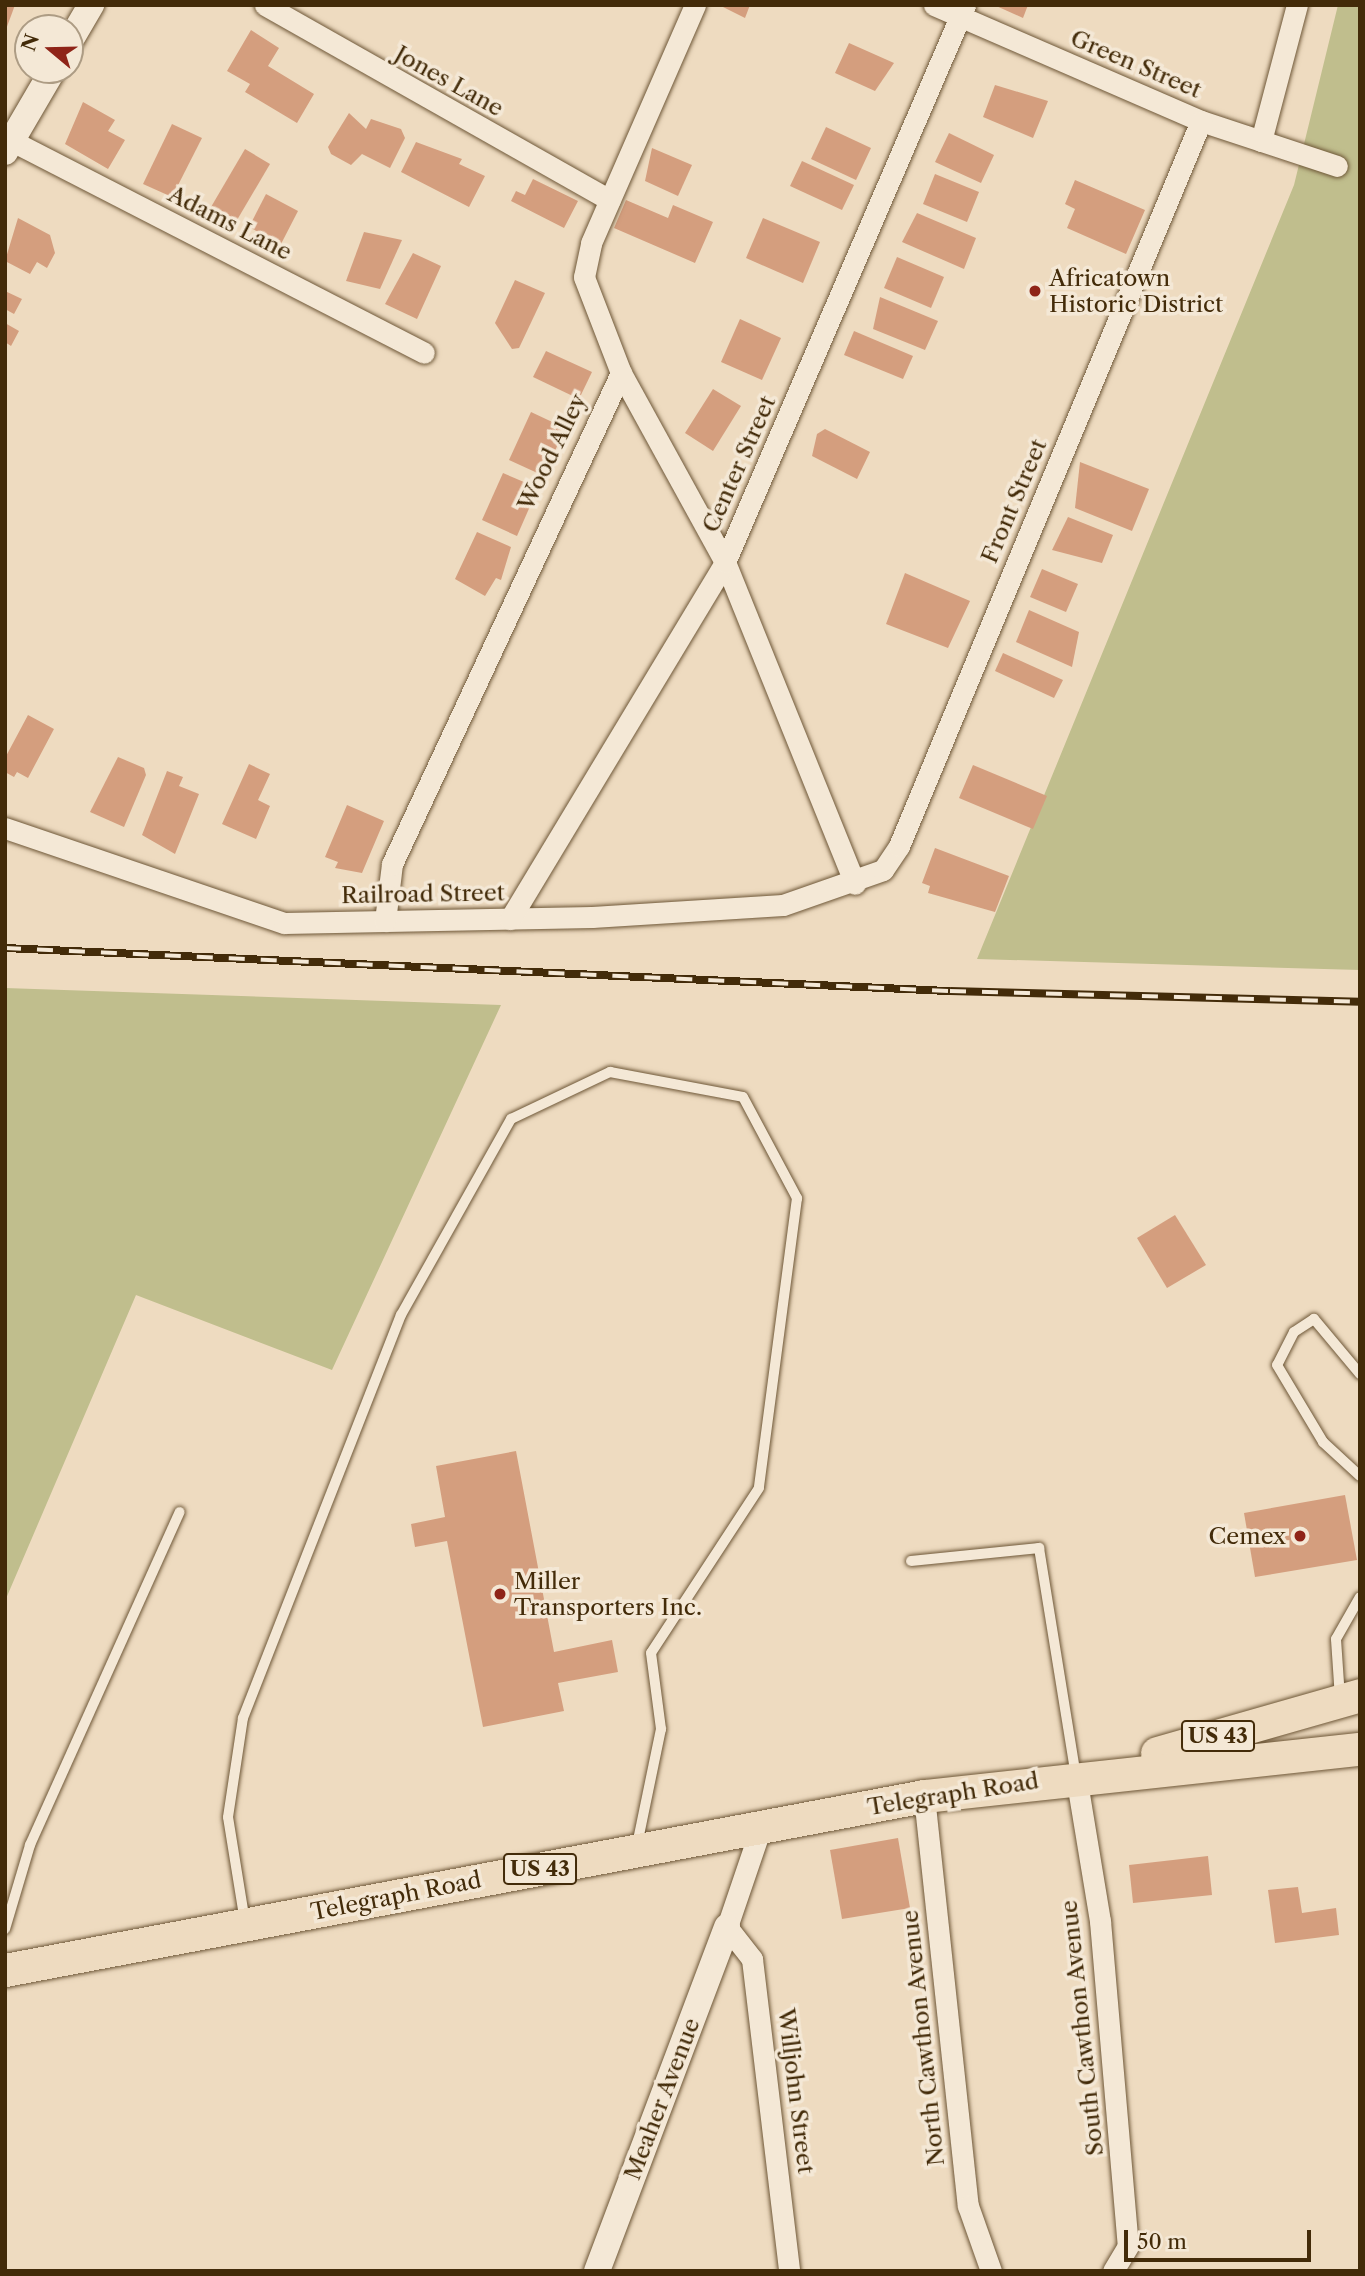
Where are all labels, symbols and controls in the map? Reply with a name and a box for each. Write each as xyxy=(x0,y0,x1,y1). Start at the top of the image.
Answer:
north arrow xyxy=(14,14,84,84)
street label: Green Street xyxy=(1066,24,1206,104)
text: N xyxy=(17,31,44,54)
street label: Jones Lane xyxy=(390,40,508,122)
street label: Adams Lane xyxy=(164,180,296,266)
place label: Africatown Historic District xyxy=(1049,264,1223,318)
marker: Africatown Historic District xyxy=(1027,283,1043,299)
street label: Wood Alley xyxy=(512,389,592,515)
street label: Center Street xyxy=(696,391,782,537)
street label: Front Street xyxy=(975,435,1053,567)
street label: Railroad Street xyxy=(341,879,505,909)
place label: Cemex xyxy=(1209,1522,1286,1550)
marker: Cemex xyxy=(1292,1528,1308,1544)
place label: Miller Transporters Inc. xyxy=(514,1567,702,1621)
marker: Miller Transporters Inc. xyxy=(492,1586,508,1602)
road number: US 43 xyxy=(1180,1718,1256,1754)
street label: Telegraph Road xyxy=(865,1767,1041,1821)
road number: US 43 xyxy=(502,1852,578,1886)
street label: Telegraph Road xyxy=(308,1866,484,1926)
street label: South Cawthon Avenue xyxy=(1055,1898,1109,2158)
street label: North Cawthon Avenue xyxy=(896,1908,950,2168)
street label: Willjohn Street xyxy=(772,2007,820,2175)
street label: Meaher Avenue xyxy=(618,2014,706,2184)
scale bar xyxy=(1127,2216,1314,2260)
text: 50 m xyxy=(1137,2229,1187,2254)

